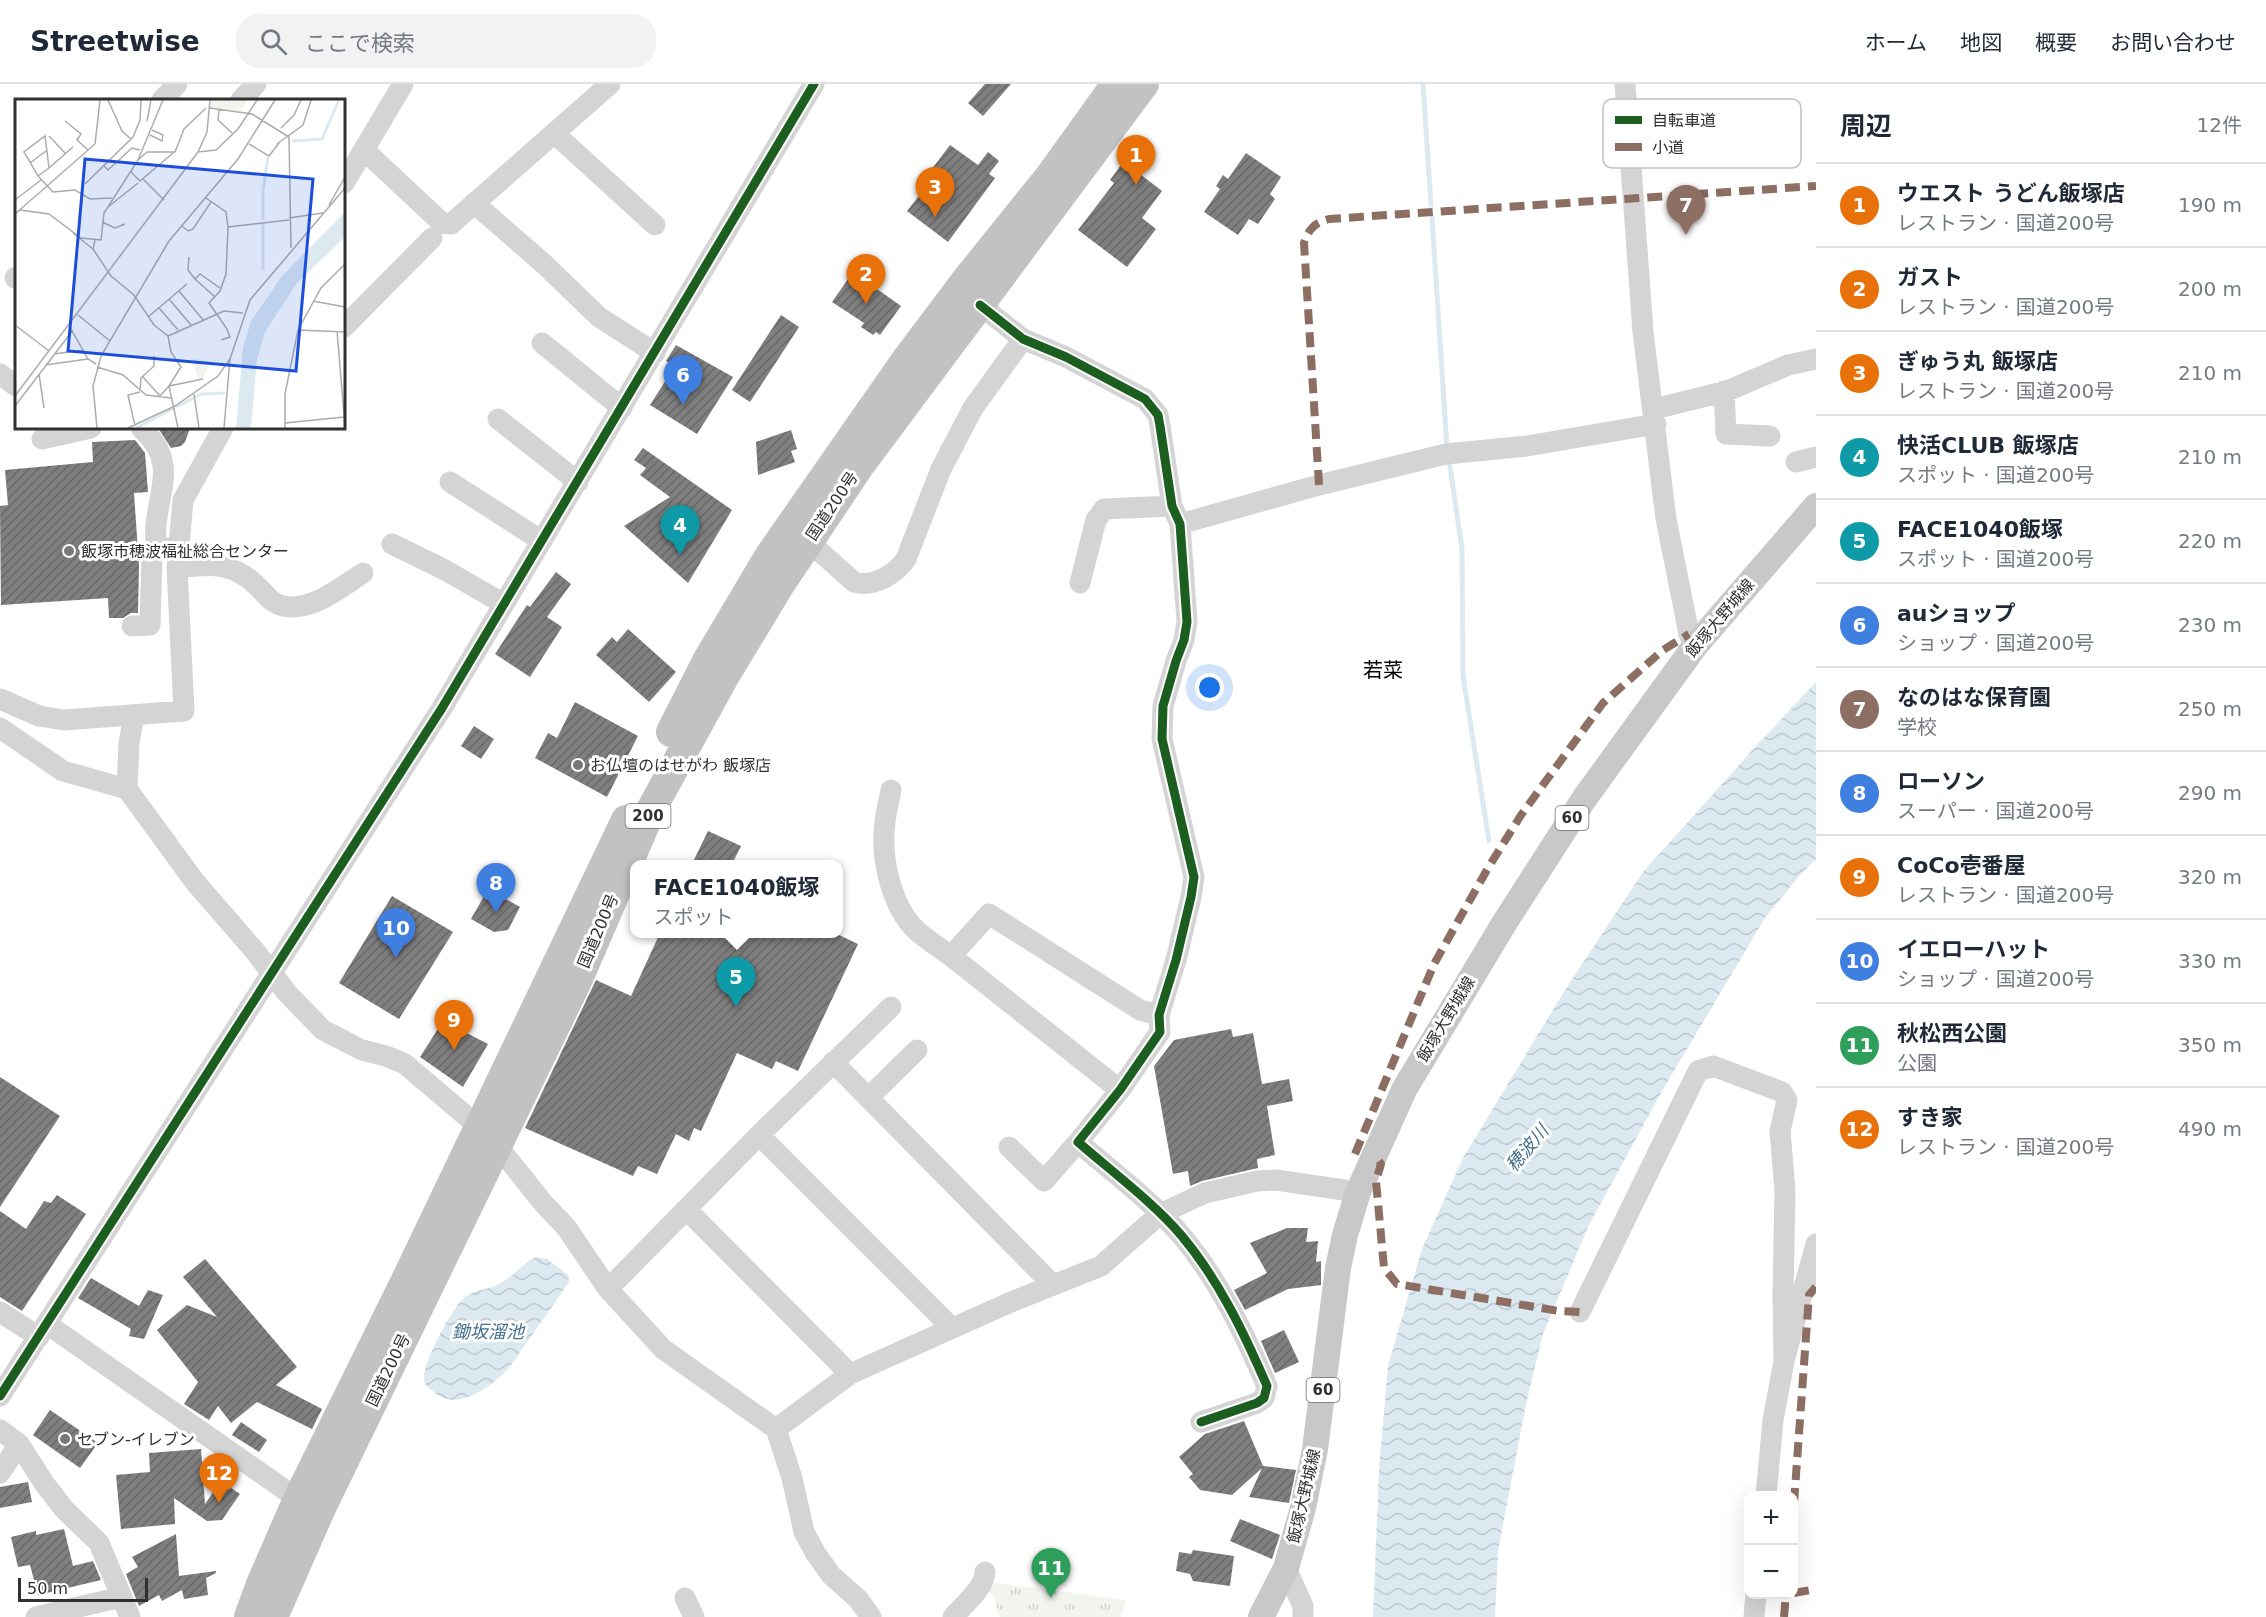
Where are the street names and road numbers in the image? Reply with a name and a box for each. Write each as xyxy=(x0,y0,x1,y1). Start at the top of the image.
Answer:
street label: 国道200号 xyxy=(802,468,862,544)
street label: 飯塚大野城線 xyxy=(1682,575,1758,661)
road number: 200 xyxy=(626,804,670,828)
road number: 60 xyxy=(1556,806,1588,830)
street label: 国道200号 xyxy=(574,891,622,971)
street label: 飯塚大野城線 xyxy=(1413,973,1479,1065)
street label: 国道200号 xyxy=(362,1331,414,1409)
road number: 60 xyxy=(1306,1378,1340,1402)
street label: 飯塚大野城線 xyxy=(1284,1447,1324,1545)

